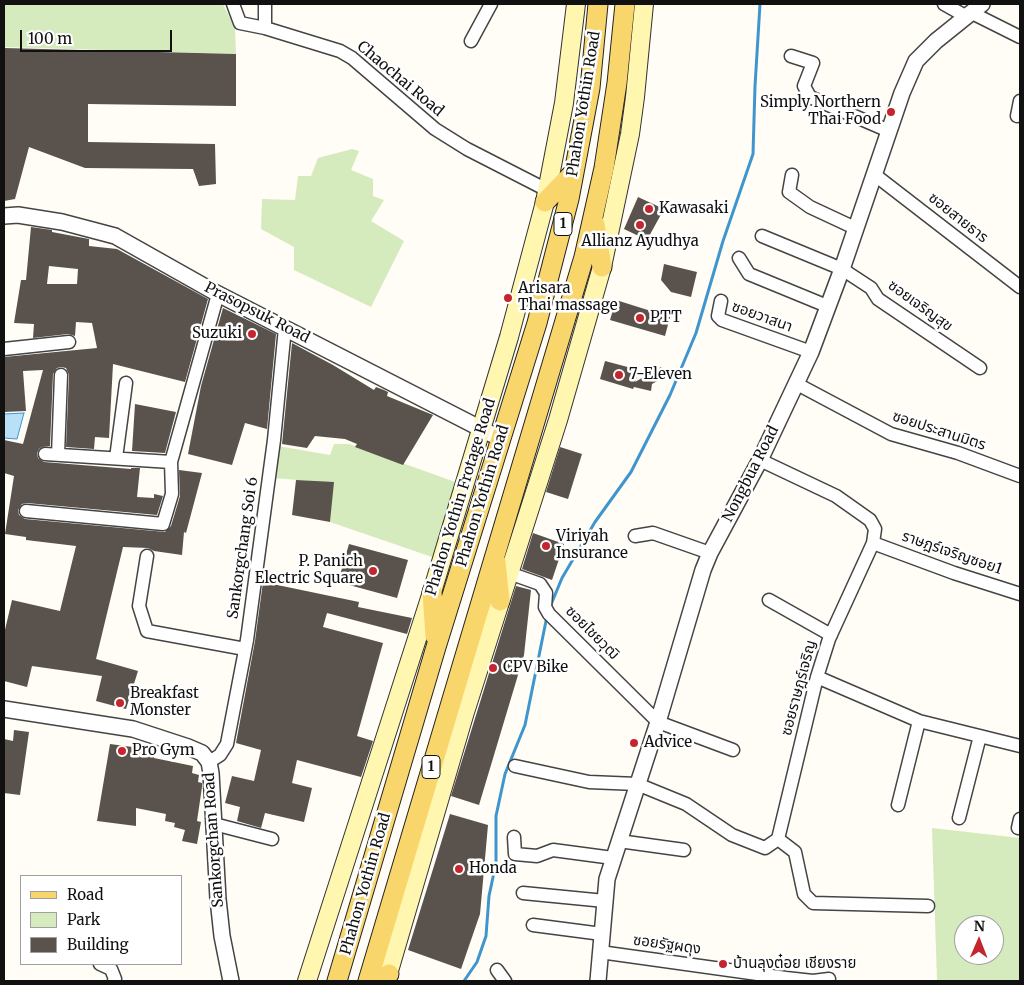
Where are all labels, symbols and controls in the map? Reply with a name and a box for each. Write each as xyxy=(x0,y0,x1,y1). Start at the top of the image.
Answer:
scale bar xyxy=(22,20,175,52)
text: 100 m xyxy=(28,29,72,48)
street label: Phahon Yothin Road xyxy=(564,30,604,178)
street label: Chaochai Road xyxy=(353,38,447,120)
place label: Simply Northern Thai Food xyxy=(760,94,881,129)
marker: Simply Northern Thai Food xyxy=(885,106,897,118)
street label: ซอยสายธาร xyxy=(924,189,992,247)
place label: Kawasaki xyxy=(659,200,729,218)
marker: Kawasaki xyxy=(643,203,655,215)
road number: 1 xyxy=(554,212,572,235)
marker: Allianz Ayudhya xyxy=(634,219,646,231)
place label: Allianz Ayudhya xyxy=(581,233,699,251)
street label: ซอยเจริญสุข xyxy=(884,277,956,335)
street label: Prasopsuk Road xyxy=(201,279,313,347)
place label: Arisara Thai massage xyxy=(518,280,618,315)
marker: Arisara Thai massage xyxy=(502,292,514,304)
street label: ซอยวาสนา xyxy=(729,298,795,336)
place label: PTT xyxy=(650,309,682,327)
marker: PTT xyxy=(634,312,646,324)
place label: Suzuki xyxy=(192,325,242,343)
marker: Suzuki xyxy=(246,328,258,340)
place label: 7-Eleven xyxy=(629,366,692,384)
marker: 7-Eleven xyxy=(613,369,625,381)
street label: Phahon Yothin Frotage Road xyxy=(422,396,500,598)
street label: ซอยประสานมิตร xyxy=(890,407,988,455)
street label: Phahon Yothin Road xyxy=(453,423,513,569)
street label: Nongbua Road xyxy=(719,423,783,525)
street label: Sankorgchang Soi 6 xyxy=(224,476,262,620)
street label: ราษฎร์เจริญซอย1 xyxy=(899,527,1005,579)
place label: Viriyah Insurance xyxy=(556,528,628,563)
marker: Viriyah Insurance xyxy=(540,540,552,552)
place label: P. Panich Electric Square xyxy=(255,553,363,588)
marker: P. Panich Electric Square xyxy=(367,565,379,577)
street label: ซอยไชยวุฒิ xyxy=(561,602,623,664)
street label: ซอยราษฎร์เจริญ xyxy=(778,638,820,738)
place label: CPV Bike xyxy=(503,659,568,677)
marker: CPV Bike xyxy=(487,662,499,674)
place label: Breakfast Monster xyxy=(130,685,199,720)
marker: Breakfast Monster xyxy=(114,697,126,709)
place label: Advice xyxy=(644,734,692,752)
marker: Advice xyxy=(628,737,640,749)
place label: Pro Gym xyxy=(132,742,195,760)
marker: Pro Gym xyxy=(116,745,128,757)
road number: 1 xyxy=(422,756,440,779)
street label: Sankorgchan Road xyxy=(200,772,228,908)
street label: Phahon Yothin Road xyxy=(337,811,395,957)
place label: Honda xyxy=(469,860,517,878)
marker: Honda xyxy=(453,863,465,875)
legend xyxy=(20,875,182,965)
text: Road xyxy=(67,885,103,904)
text: Park xyxy=(67,910,100,929)
north arrow xyxy=(954,915,1004,965)
text: N xyxy=(974,917,985,935)
street label: ซอยรัฐผดุง xyxy=(632,931,702,959)
text: Building xyxy=(67,935,129,954)
place label: บ้านลุงต๋อย เชียงราย xyxy=(733,955,856,973)
marker: บ้านลุงต๋อย เชียงราย xyxy=(717,958,729,970)

